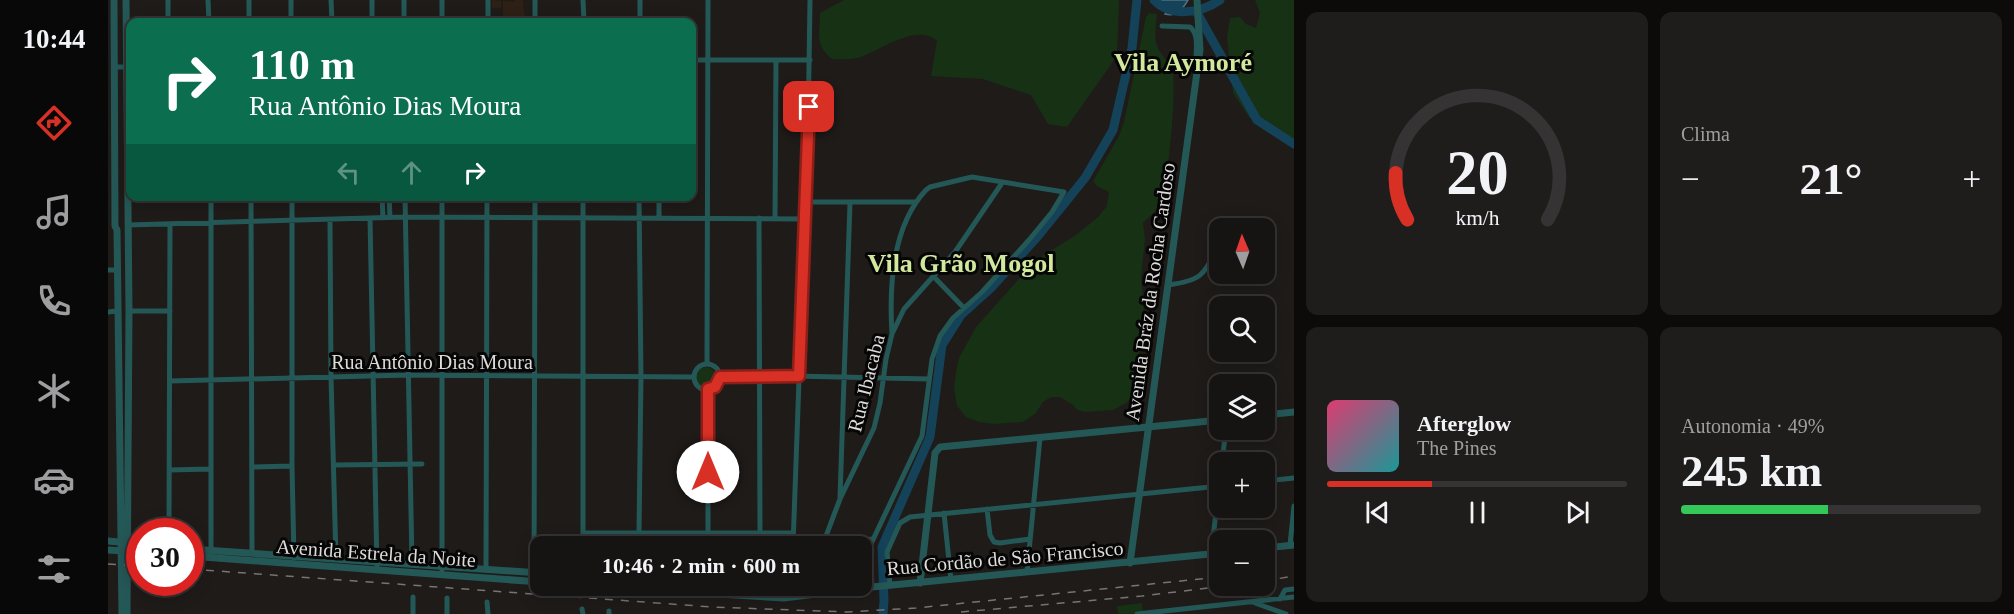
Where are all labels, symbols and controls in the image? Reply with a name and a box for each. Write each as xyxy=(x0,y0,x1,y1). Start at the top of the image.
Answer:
text: 10:44 xyxy=(23,24,86,54)
icon: right xyxy=(150,42,228,120)
text: 110 m xyxy=(249,42,355,88)
district label: Vila Aymoré xyxy=(1114,48,1252,77)
pin xyxy=(783,81,834,132)
icon: arrive xyxy=(792,90,825,123)
text: Rua Antônio Dias Moura xyxy=(249,91,521,121)
icon: directions xyxy=(33,102,75,144)
text: Clima xyxy=(1681,123,1730,145)
text: 20 xyxy=(1446,138,1508,207)
text: 21° xyxy=(1800,154,1863,204)
icon: left xyxy=(332,156,365,189)
icon: ahead xyxy=(395,156,428,189)
icon: right xyxy=(458,156,491,189)
street label: Avenida Bráz da Rocha Cardoso xyxy=(1121,161,1179,423)
text: − xyxy=(1681,161,1700,197)
text: + xyxy=(1962,161,1981,197)
icon: music xyxy=(33,191,75,233)
text: km/h xyxy=(1455,207,1499,231)
north arrow xyxy=(1209,218,1275,284)
map controls xyxy=(1209,218,1275,596)
district label: Vila Grão Mogol xyxy=(868,249,1054,278)
icon: phone xyxy=(33,280,75,322)
button: search xyxy=(1209,296,1275,362)
street label: Rua Ibacaba xyxy=(843,332,889,434)
street label: Rua Antônio Dias Moura xyxy=(331,351,533,373)
icon: climate xyxy=(33,370,75,412)
button: layers xyxy=(1209,374,1275,440)
text: Afterglow xyxy=(1417,411,1511,436)
text: Autonomia · 49% xyxy=(1681,415,1824,437)
text: The Pines xyxy=(1417,437,1496,459)
position arrow xyxy=(676,440,740,504)
text: 245 km xyxy=(1681,446,1822,496)
button: + xyxy=(1209,452,1275,518)
icon: car xyxy=(33,459,75,501)
icon: previous xyxy=(1361,496,1394,529)
icon: pause xyxy=(1461,496,1494,529)
icon: next xyxy=(1561,496,1594,529)
speed limit sign: 30 xyxy=(126,518,204,596)
button: − xyxy=(1209,530,1275,596)
street label: Avenida Estrela da Noite xyxy=(275,535,477,571)
street label: Rua Cordão de São Francisco xyxy=(886,537,1124,579)
icon: filters xyxy=(33,548,75,590)
text: 10:46 · 2 min · 600 m xyxy=(602,553,800,578)

